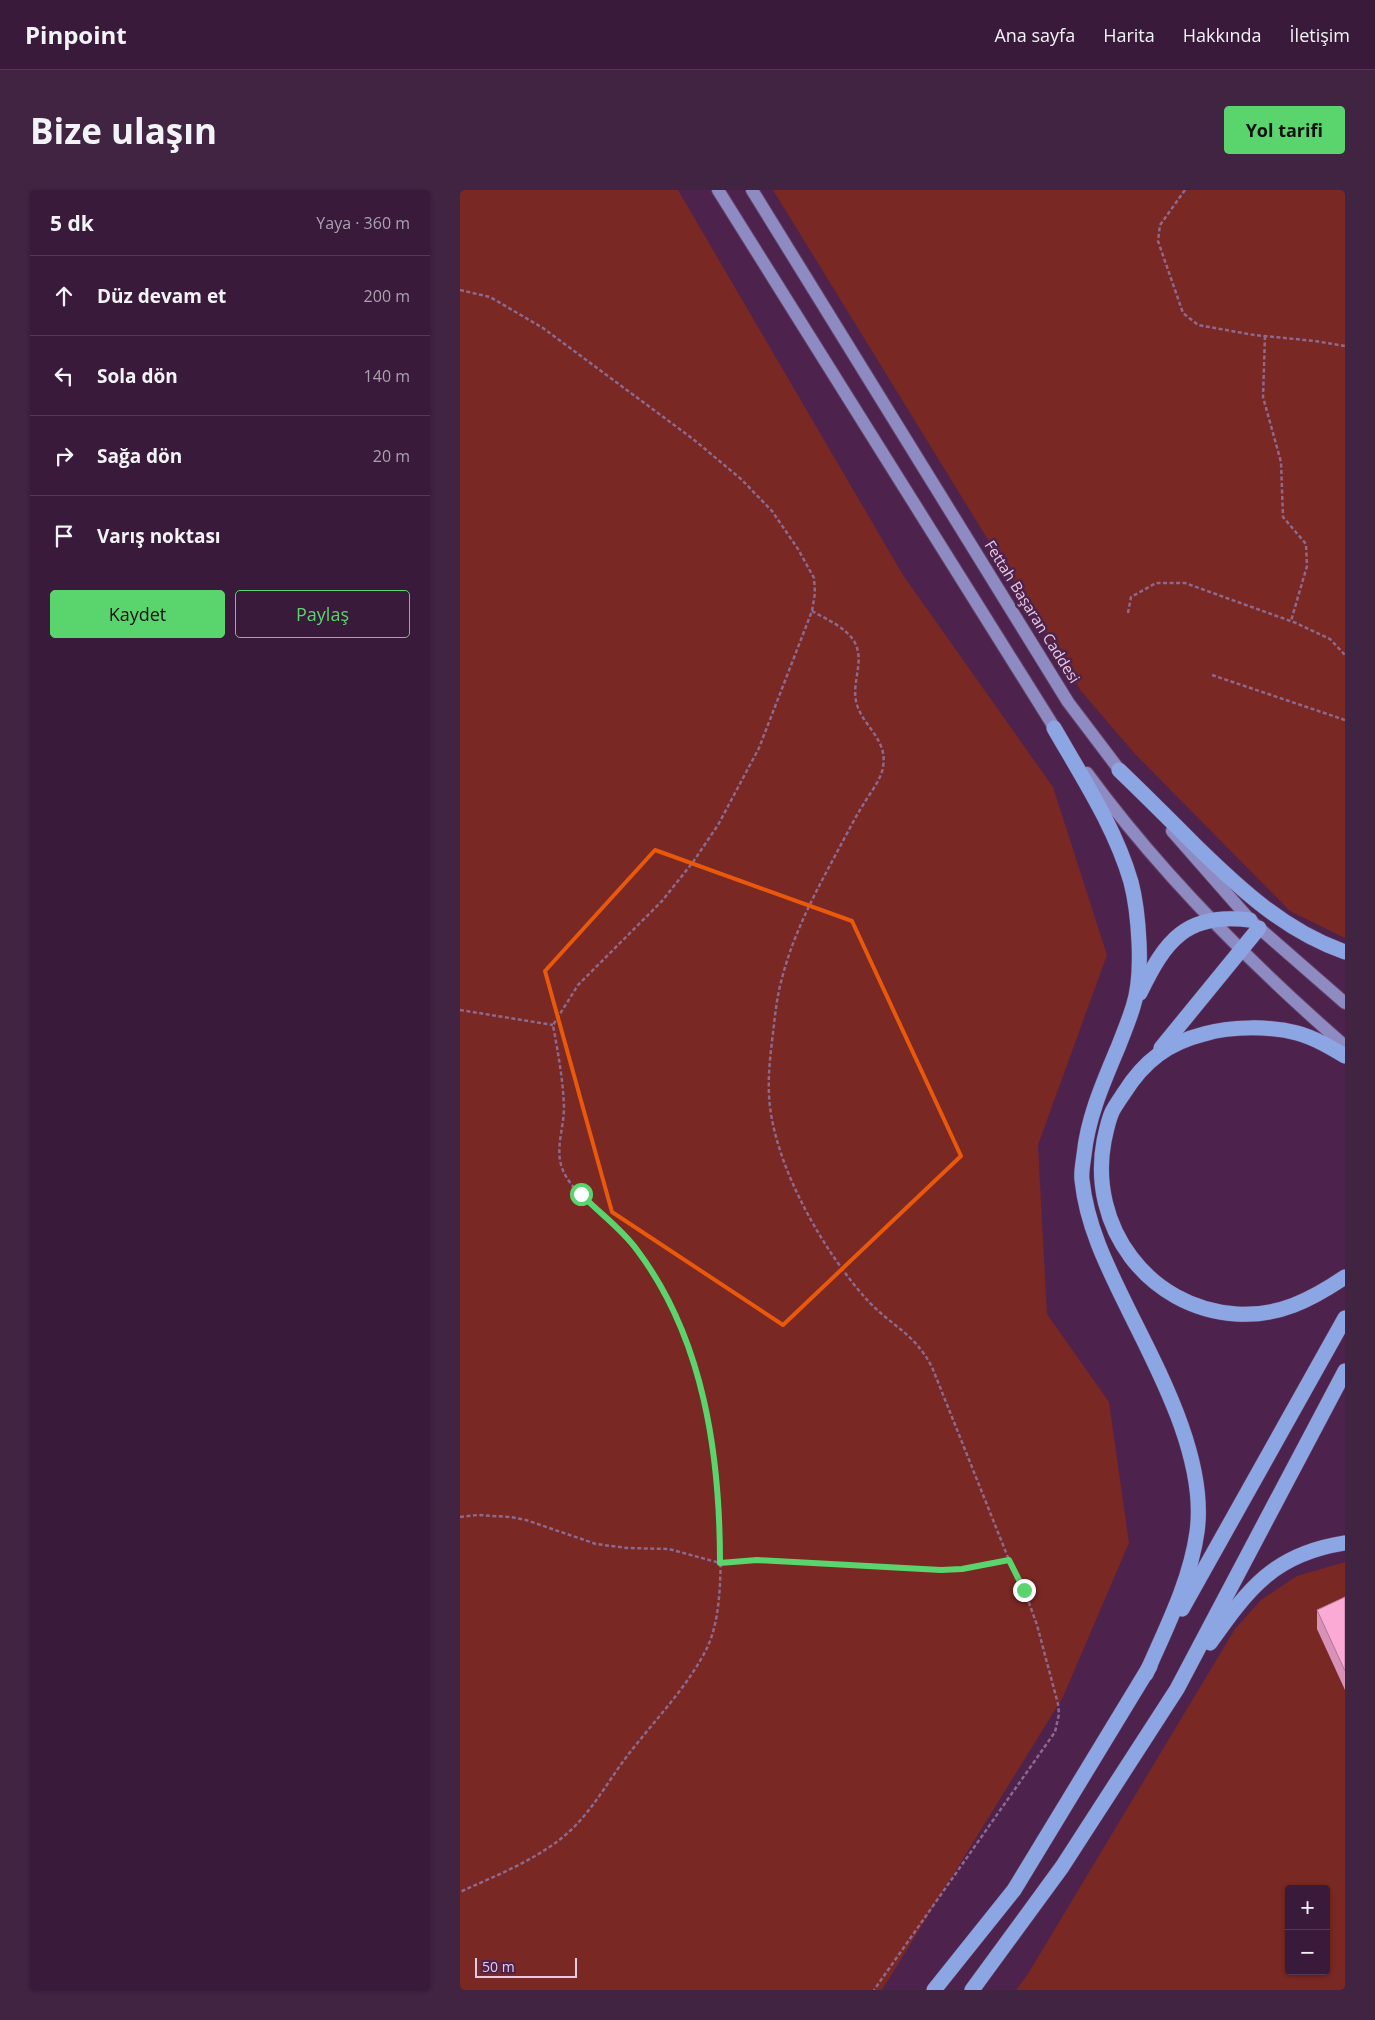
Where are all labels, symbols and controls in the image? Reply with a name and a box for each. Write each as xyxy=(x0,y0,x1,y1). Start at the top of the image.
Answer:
text: Pinpoint xyxy=(25,18,127,51)
text: Ana sayfa xyxy=(994,23,1075,47)
text: Harita xyxy=(1103,23,1155,47)
text: Hakkında xyxy=(1183,23,1262,47)
text: İletişim xyxy=(1290,23,1350,47)
button: Yol tarifi xyxy=(1224,106,1345,154)
text: Bize ulaşın xyxy=(30,107,217,154)
text: 5 dk xyxy=(50,209,94,237)
text: Yaya · 360 m xyxy=(316,212,410,234)
icon: ahead xyxy=(50,282,78,310)
text: Düz devam et xyxy=(97,283,226,309)
text: 200 m xyxy=(364,285,410,307)
icon: left xyxy=(50,362,78,390)
text: Sola dön xyxy=(97,363,178,389)
text: 140 m xyxy=(364,365,410,387)
icon: right xyxy=(50,442,78,470)
text: Sağa dön xyxy=(97,443,182,469)
text: 20 m xyxy=(373,445,410,467)
icon: arrive xyxy=(50,522,78,550)
text: Varış noktası xyxy=(97,523,221,549)
street label: Fettah Başaran Caddesi xyxy=(981,536,1085,687)
button: Kaydet xyxy=(50,590,225,638)
button: Paylaş xyxy=(235,590,410,638)
route start xyxy=(570,1183,593,1206)
route end xyxy=(1013,1579,1036,1602)
map controls xyxy=(1285,1885,1330,1975)
button: + xyxy=(1285,1885,1330,1930)
button: − xyxy=(1285,1930,1330,1975)
scale bar xyxy=(475,1955,578,1978)
text: 50 m xyxy=(482,1957,515,1976)

